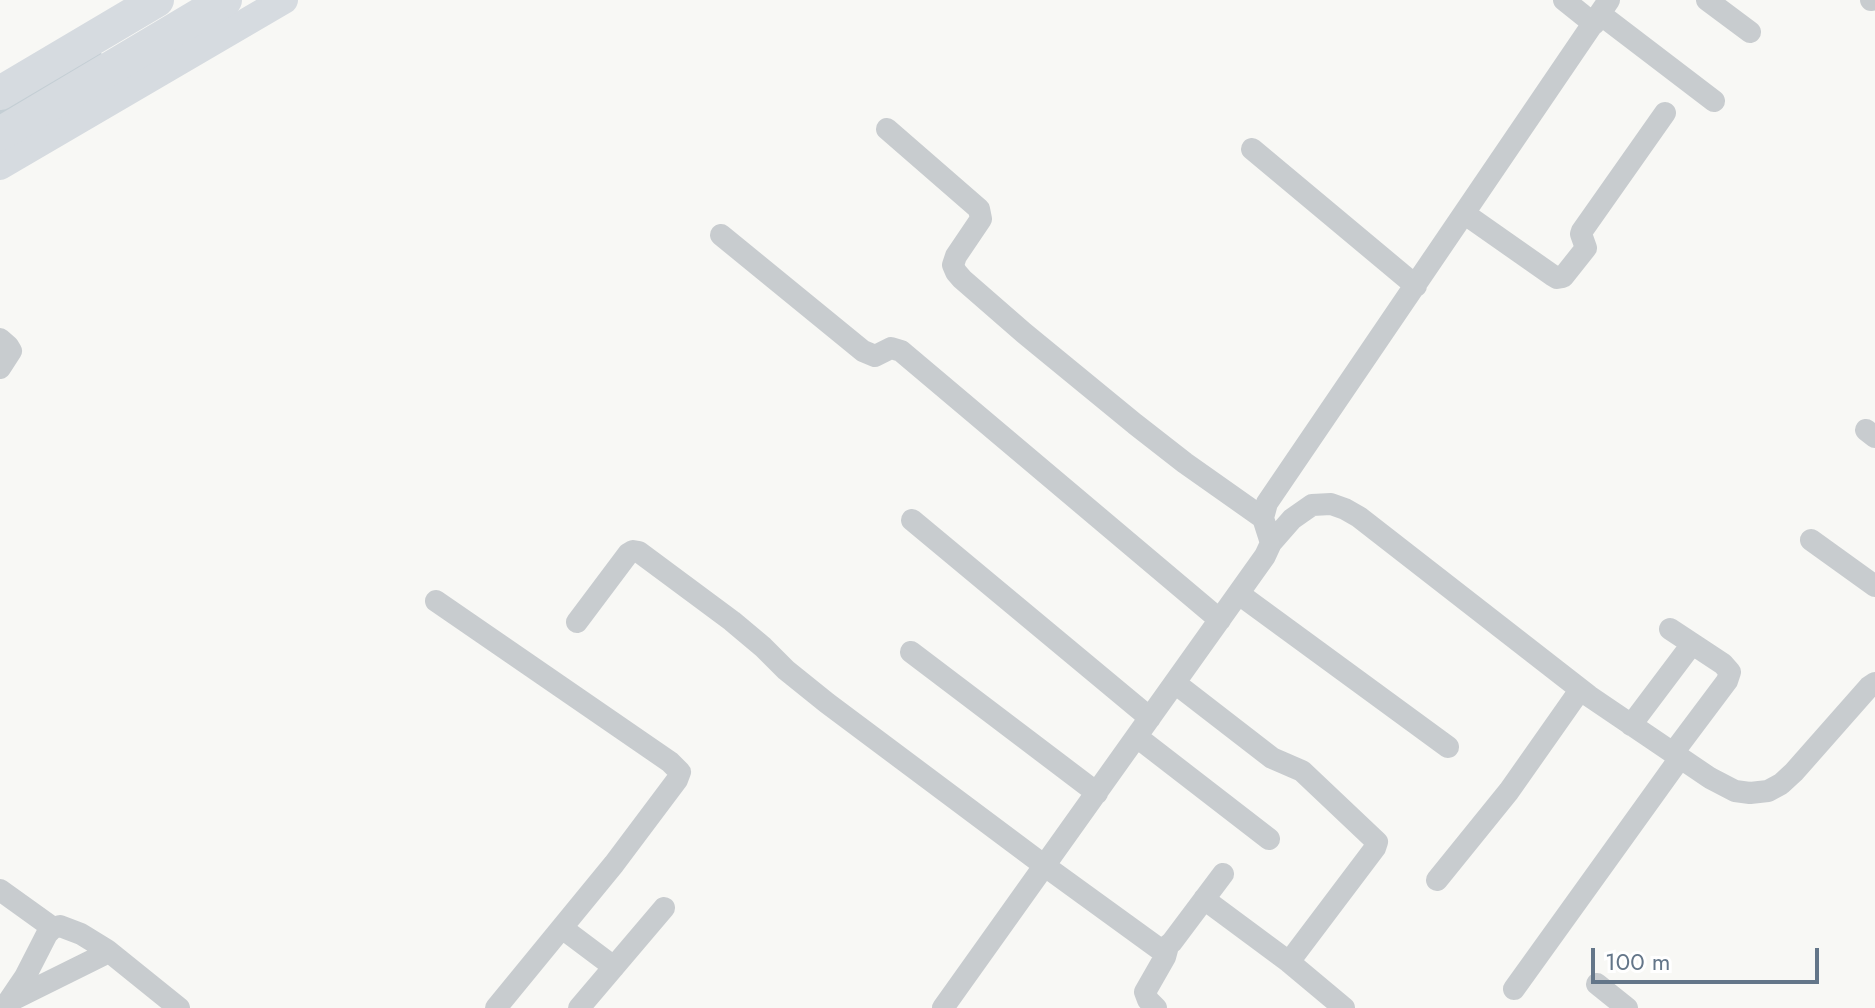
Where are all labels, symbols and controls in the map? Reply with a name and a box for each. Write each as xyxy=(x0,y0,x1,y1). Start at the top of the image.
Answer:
scale bar xyxy=(1595,932,1823,982)
text: 100 m xyxy=(1605,944,1671,979)

